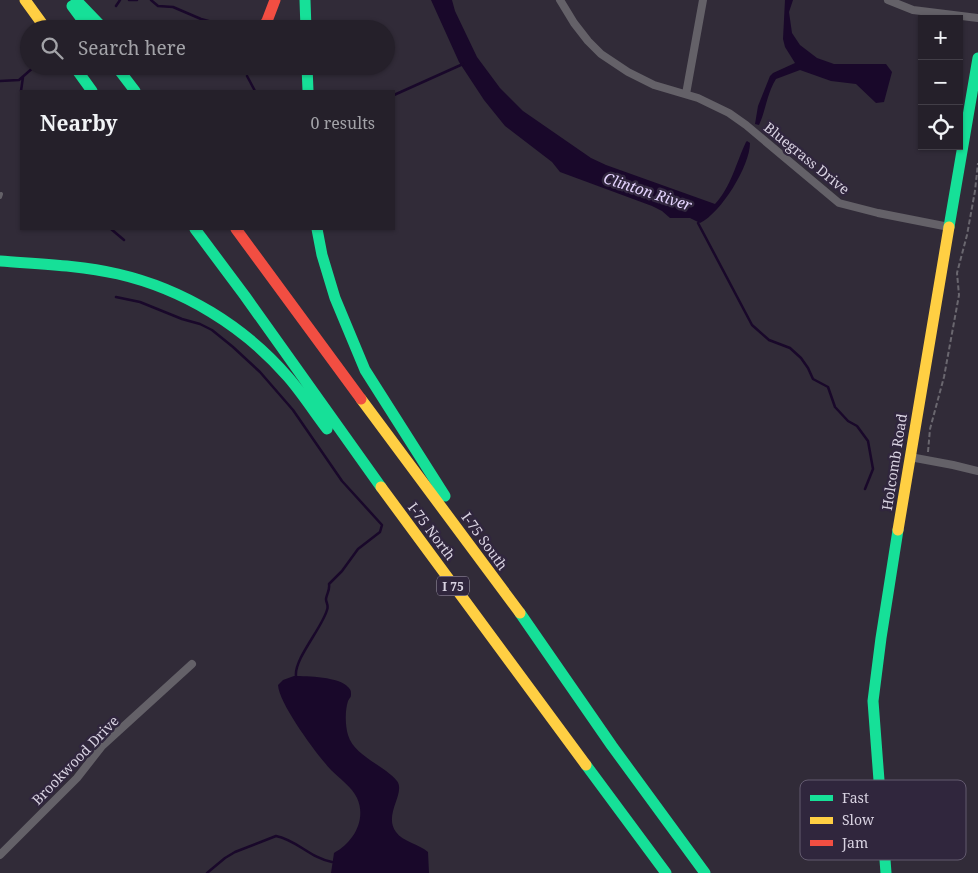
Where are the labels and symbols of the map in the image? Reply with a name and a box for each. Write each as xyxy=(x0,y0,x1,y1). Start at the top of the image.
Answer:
street label: Bluegrass Drive xyxy=(760,118,854,198)
water label: Clinton River xyxy=(601,167,696,215)
street label: Holcomb Road xyxy=(877,412,911,512)
street label: I-75 North xyxy=(404,498,460,564)
street label: I-75 South xyxy=(458,508,512,574)
road number: I 75 xyxy=(437,576,469,596)
street label: Brookwood Drive xyxy=(27,711,123,809)
legend xyxy=(800,780,966,860)
text: Fast xyxy=(842,788,869,807)
text: Slow xyxy=(842,810,875,829)
text: Jam xyxy=(841,833,868,852)

